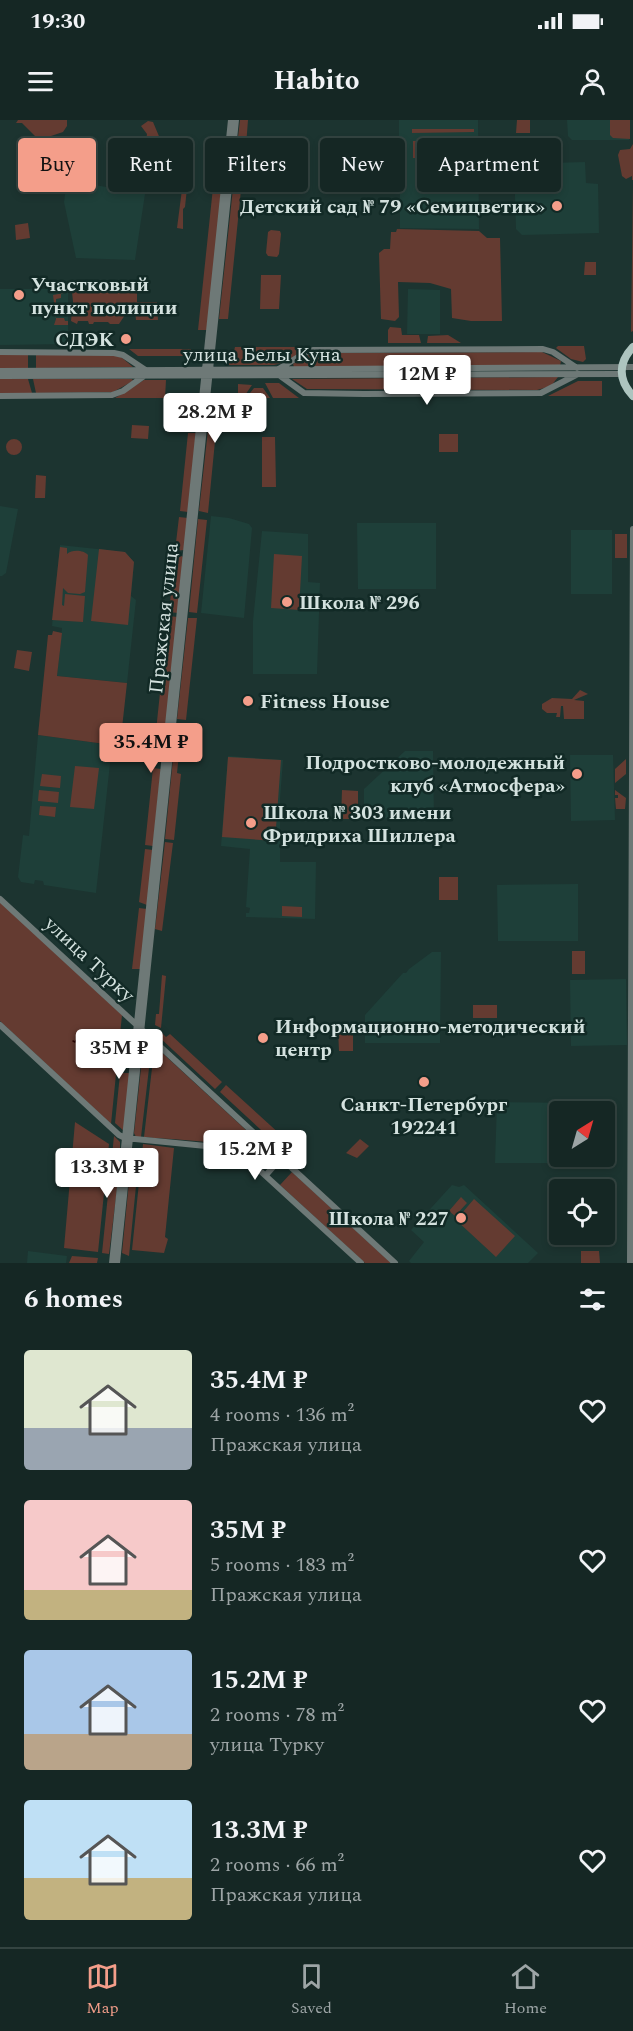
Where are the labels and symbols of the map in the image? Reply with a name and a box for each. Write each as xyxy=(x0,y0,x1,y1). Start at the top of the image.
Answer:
place label: Детский сад № 79 «Семицветик» xyxy=(240,192,545,222)
marker: Детский сад № 79 «Семицветик» xyxy=(550,199,564,213)
place label: Участковый пункт полиции xyxy=(31,270,178,323)
marker: Участковый пункт полиции xyxy=(12,288,26,302)
place label: СДЭК xyxy=(55,325,115,355)
marker: СДЭК xyxy=(119,332,133,346)
street label: улица Белы Куна xyxy=(182,340,341,370)
pin: 12M ₽ xyxy=(385,355,469,406)
pin: 28.2M ₽ xyxy=(160,393,270,444)
street label: Пражская улица xyxy=(141,541,187,695)
place label: Школа № 296 xyxy=(299,588,420,618)
marker: Школа № 296 xyxy=(280,595,294,609)
place label: Fitness House xyxy=(260,687,390,717)
marker: Fitness House xyxy=(241,694,255,708)
pin: 35.4M ₽ xyxy=(96,723,206,774)
place label: Подростково-молодежный клуб «Атмосфера» xyxy=(305,748,565,801)
marker: Подростково-молодежный клуб «Атмосфера» xyxy=(570,767,584,781)
place label: Школа № 303 имени Фридриха Шиллера xyxy=(263,798,457,851)
marker: Школа № 303 имени Фридриха Шиллера xyxy=(244,816,258,830)
street label: улица Турку xyxy=(37,909,142,1011)
place label: Информационно-методический центр xyxy=(275,1012,586,1065)
pin: 35M ₽ xyxy=(77,1029,161,1080)
marker: Информационно-методический центр xyxy=(256,1031,270,1045)
marker: Санкт-Петербург 192241 xyxy=(417,1075,431,1089)
place label: Санкт-Петербург 192241 xyxy=(341,1090,507,1143)
north arrow xyxy=(549,1101,615,1167)
pin: 15.2M ₽ xyxy=(200,1130,310,1181)
pin: 13.3M ₽ xyxy=(52,1148,162,1199)
place label: Школа № 227 xyxy=(328,1204,449,1234)
marker: Школа № 227 xyxy=(454,1211,468,1225)

